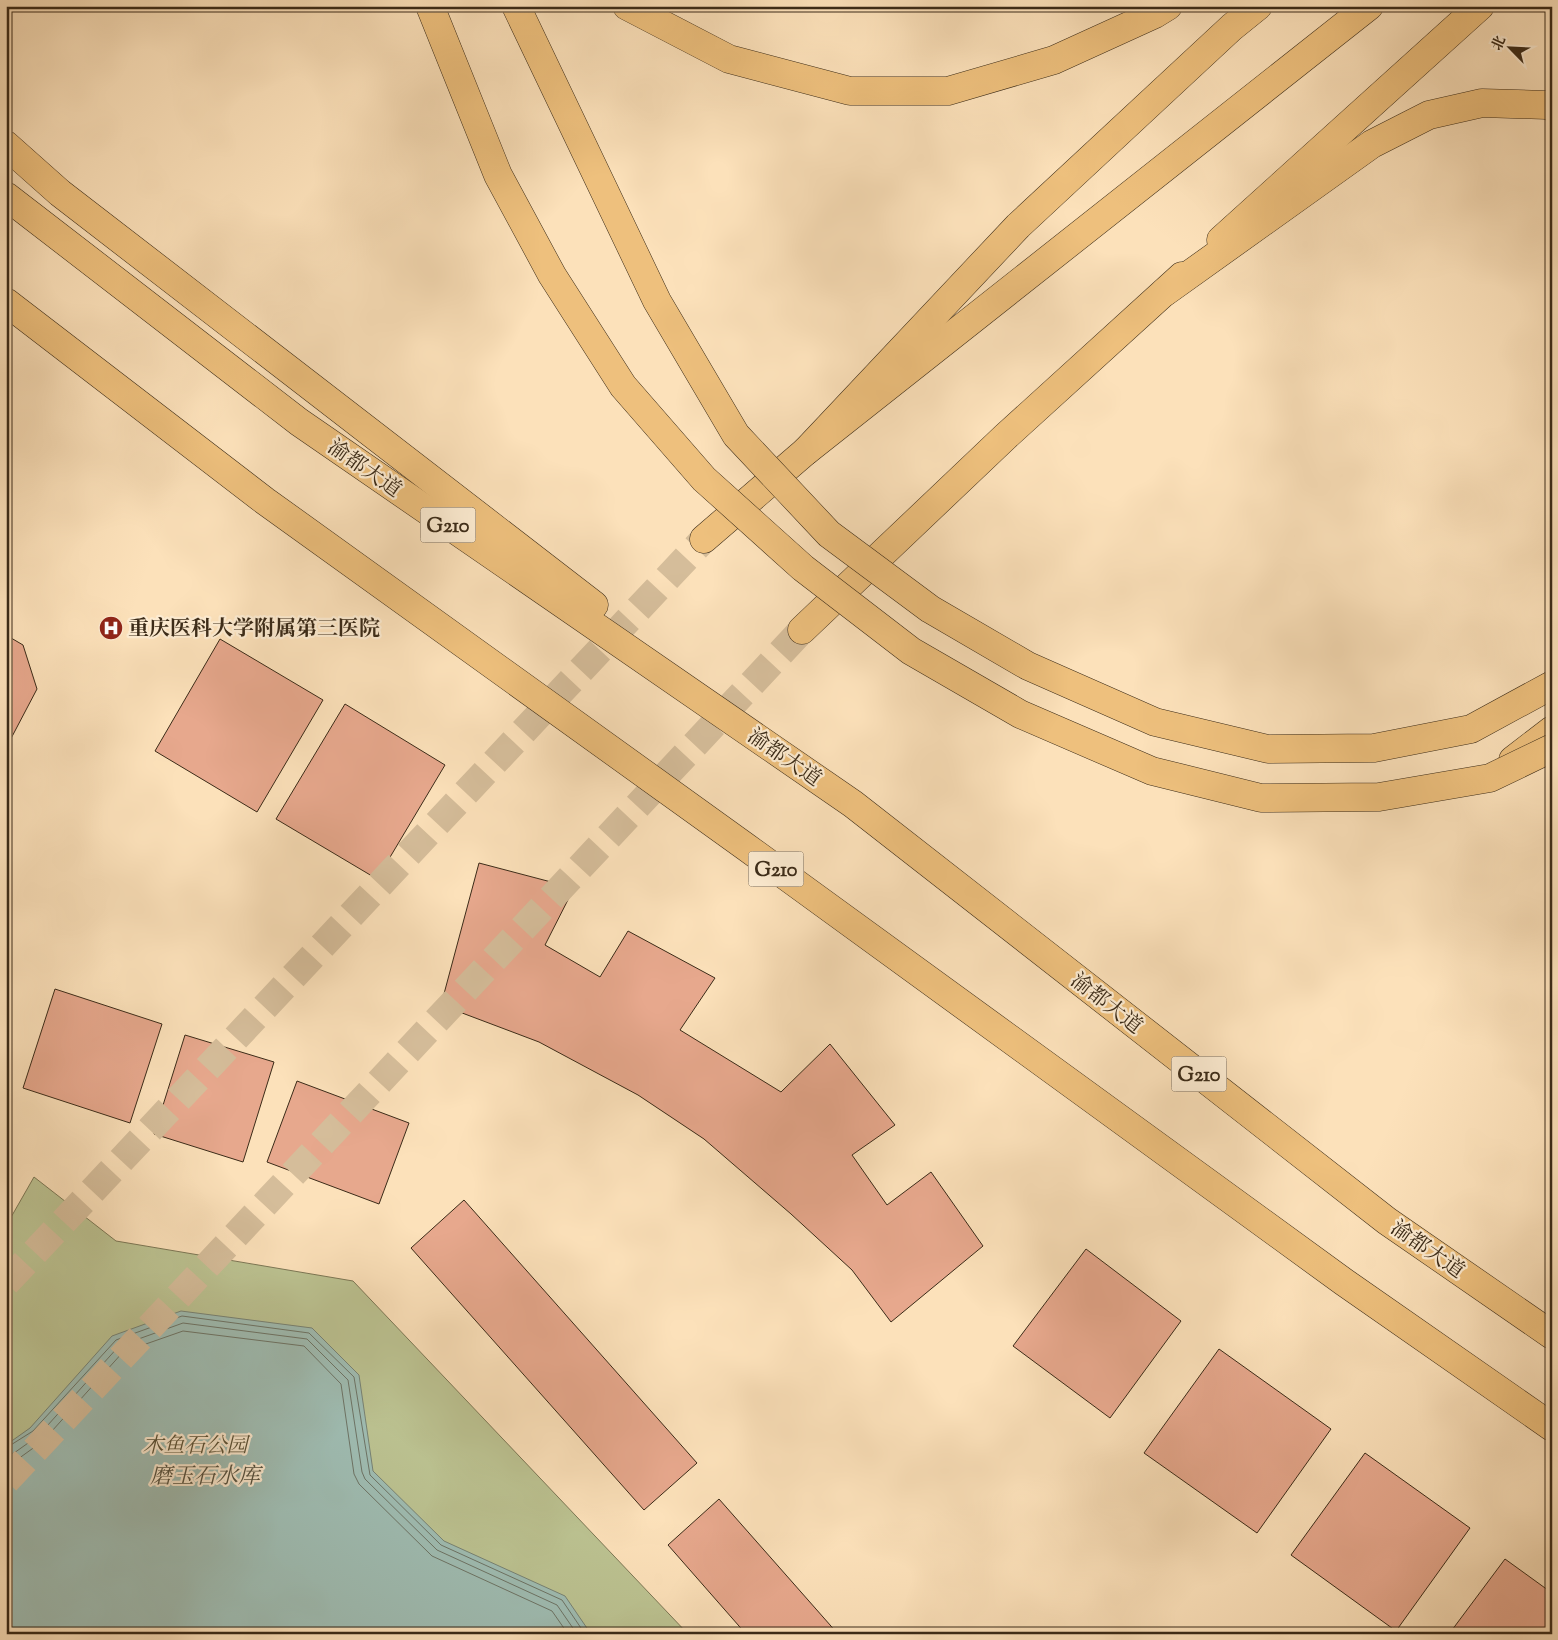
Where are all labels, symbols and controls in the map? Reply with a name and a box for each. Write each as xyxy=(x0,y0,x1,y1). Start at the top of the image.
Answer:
north arrow xyxy=(1486,22,1536,72)
text: 北 xyxy=(1488,33,1512,54)
street label: 渝都大道 xyxy=(321,433,407,506)
road number: G210 xyxy=(420,508,476,542)
hospital icon: 重庆医科大学附属第三医院 xyxy=(98,615,124,641)
place label: 重庆医科大学附属第三医院 xyxy=(128,615,380,645)
street label: 渝都大道 xyxy=(741,722,827,795)
road number: G210 xyxy=(748,852,804,886)
street label: 渝都大道 xyxy=(1063,967,1148,1042)
road number: G210 xyxy=(1172,1056,1226,1092)
street label: 渝都大道 xyxy=(1384,1214,1470,1287)
park label: 木鱼石公园 xyxy=(143,1432,250,1462)
water label: 磨玉石水库 xyxy=(150,1462,264,1494)

